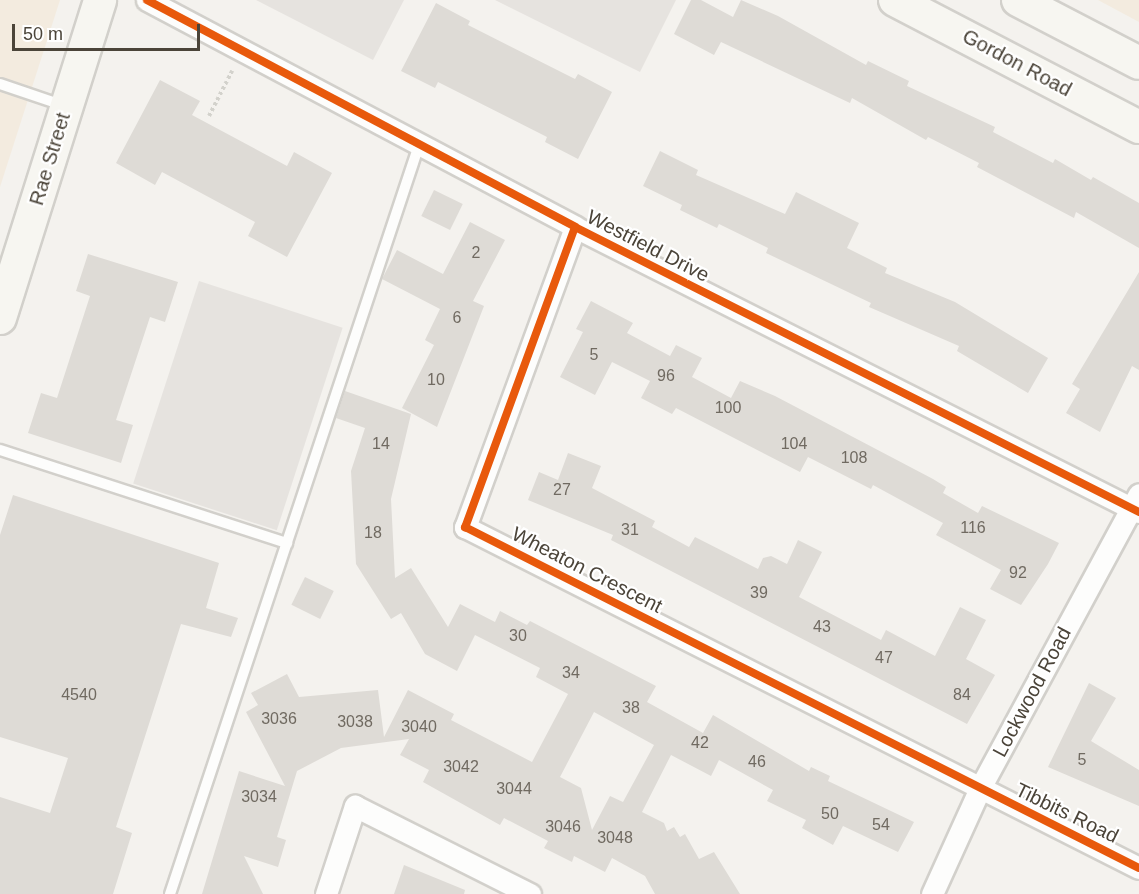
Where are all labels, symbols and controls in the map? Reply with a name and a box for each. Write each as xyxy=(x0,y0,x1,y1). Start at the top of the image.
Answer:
scale bar xyxy=(15,12,202,50)
text: 50 m xyxy=(23,24,63,44)
street label: Gordon Road xyxy=(958,24,1076,102)
street label: Rae Street xyxy=(25,110,75,208)
street label: Westfield Drive xyxy=(583,205,713,287)
house number: 2 xyxy=(472,243,480,263)
house number: 6 xyxy=(453,308,461,328)
house number: 5 xyxy=(590,345,598,365)
house number: 96 xyxy=(657,366,675,386)
house number: 10 xyxy=(427,370,445,390)
house number: 100 xyxy=(715,398,741,418)
house number: 14 xyxy=(372,434,390,454)
house number: 104 xyxy=(781,434,807,454)
house number: 108 xyxy=(841,448,867,468)
house number: 27 xyxy=(553,480,571,500)
house number: 116 xyxy=(960,518,986,538)
house number: 31 xyxy=(621,520,639,540)
street label: Wheaton Crescent xyxy=(508,522,666,618)
house number: 18 xyxy=(364,523,382,543)
house number: 92 xyxy=(1009,563,1027,583)
house number: 39 xyxy=(750,583,768,603)
house number: 43 xyxy=(813,617,831,637)
street label: Lockwood Road xyxy=(988,623,1076,761)
house number: 30 xyxy=(509,626,527,646)
house number: 47 xyxy=(875,648,893,668)
house number: 34 xyxy=(562,663,580,683)
house number: 4540 xyxy=(61,685,97,705)
house number: 84 xyxy=(953,685,971,705)
house number: 38 xyxy=(622,698,640,718)
house number: 3036 xyxy=(261,709,297,729)
house number: 3038 xyxy=(337,712,373,732)
house number: 3040 xyxy=(401,717,437,737)
house number: 42 xyxy=(691,733,709,753)
house number: 5 xyxy=(1078,750,1086,770)
house number: 46 xyxy=(748,752,766,772)
house number: 3042 xyxy=(443,757,479,777)
street label: Tibbits Road xyxy=(1012,778,1122,848)
house number: 3044 xyxy=(496,779,532,799)
house number: 3034 xyxy=(241,787,277,807)
house number: 50 xyxy=(821,804,839,824)
house number: 54 xyxy=(872,815,890,835)
house number: 3046 xyxy=(545,817,581,837)
house number: 3048 xyxy=(597,828,633,848)

